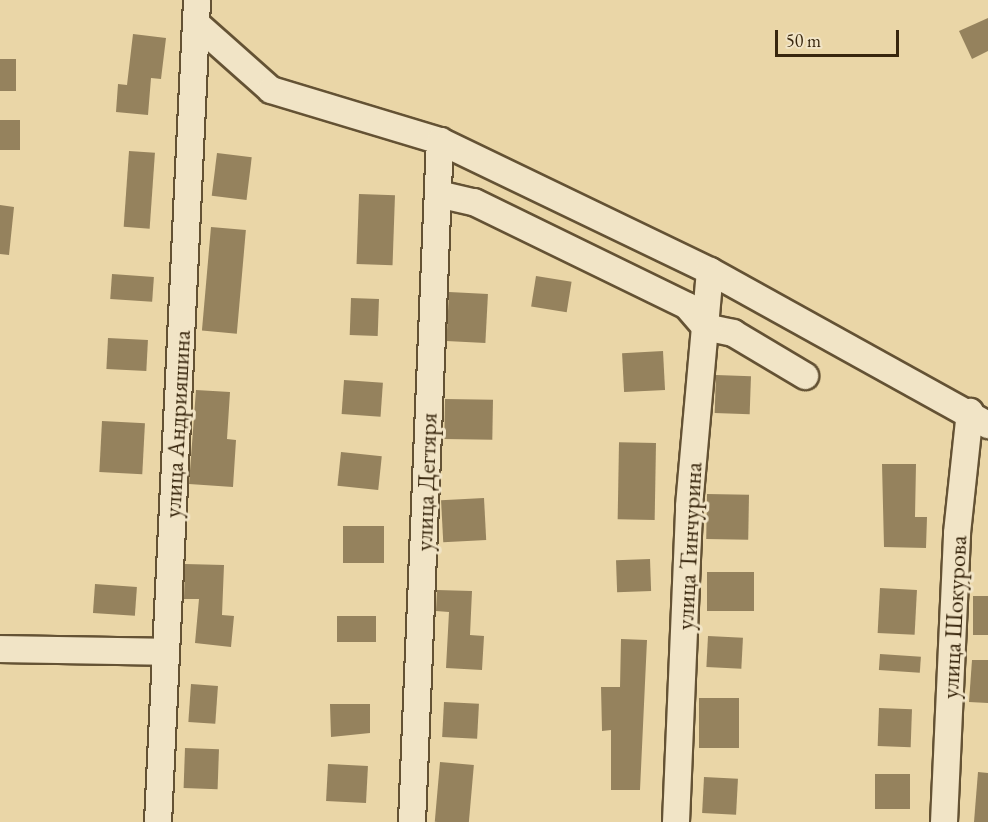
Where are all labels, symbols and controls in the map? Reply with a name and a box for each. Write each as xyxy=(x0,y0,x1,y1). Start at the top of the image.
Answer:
scale bar xyxy=(778,18,902,56)
text: 50 m xyxy=(786,29,821,52)
street label: улица Андрияшина xyxy=(158,329,196,519)
street label: улица Дегтяря xyxy=(409,412,443,552)
street label: улица Тинчурина xyxy=(670,461,708,631)
street label: улица Шокурова xyxy=(935,535,973,699)

